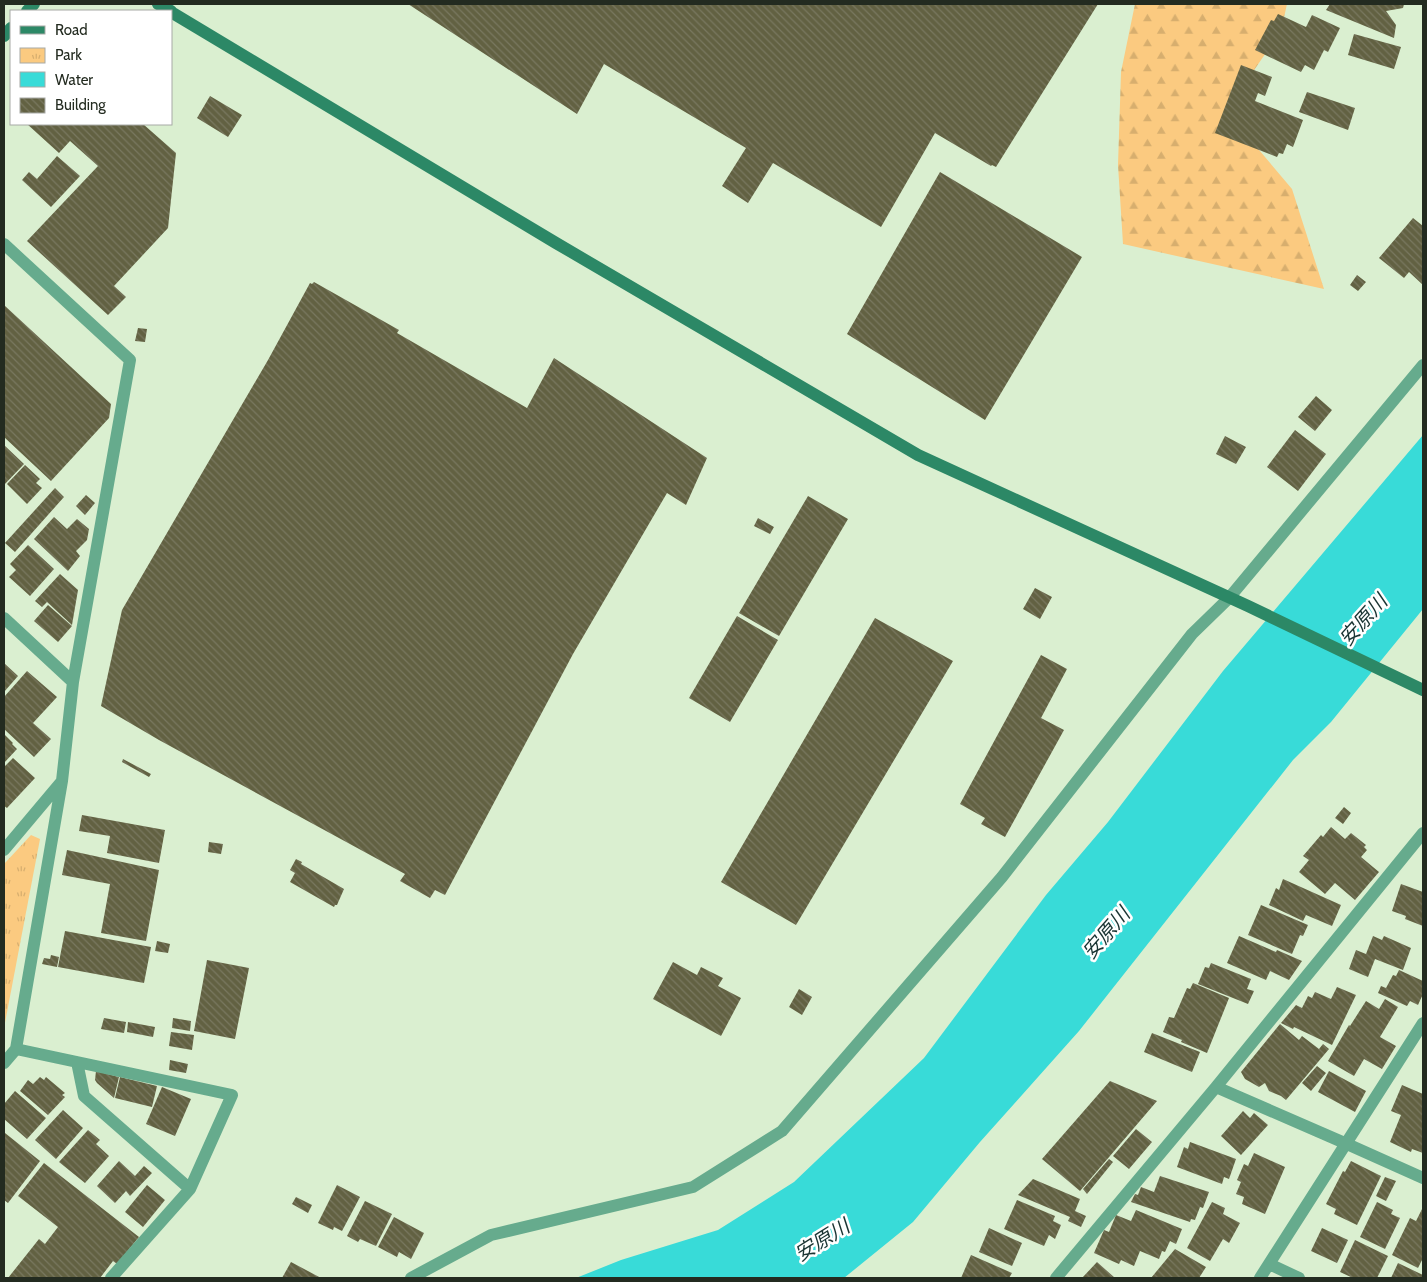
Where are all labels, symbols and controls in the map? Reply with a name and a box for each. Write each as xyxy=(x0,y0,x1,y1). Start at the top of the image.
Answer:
legend xyxy=(10,10,172,125)
text: Road xyxy=(55,21,88,39)
text: Park xyxy=(55,46,82,64)
text: Water xyxy=(55,71,93,89)
text: Building xyxy=(55,96,106,114)
water label: 安原川 xyxy=(1334,588,1393,650)
water label: 安原川 xyxy=(1077,901,1136,964)
water label: 安原川 xyxy=(790,1213,855,1266)

